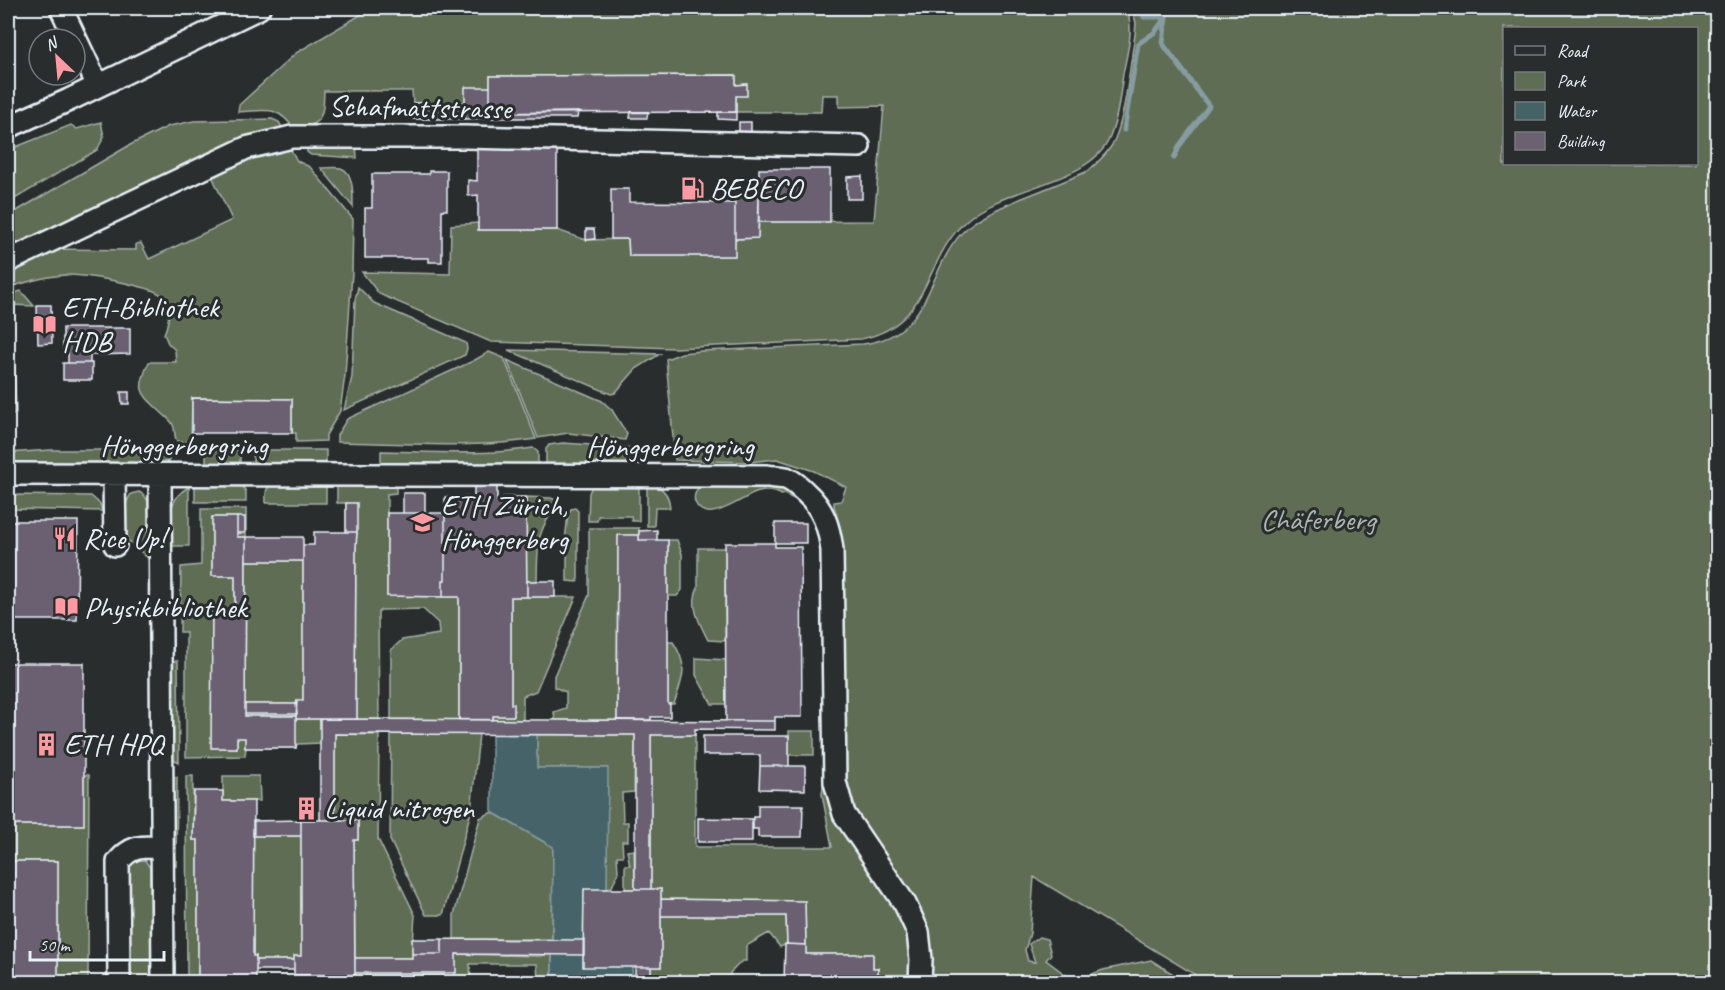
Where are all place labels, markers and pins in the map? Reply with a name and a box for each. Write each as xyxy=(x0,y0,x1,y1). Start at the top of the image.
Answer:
place label: BEBECO xyxy=(710,169,805,207)
fuel station icon: BEBECO xyxy=(679,175,705,201)
place label: ETH-Bibliothek HDB xyxy=(62,288,220,360)
library icon: ETH-Bibliothek HDB xyxy=(31,311,57,337)
place label: ETH Zürich, Hönggerberg xyxy=(441,486,569,558)
school or university icon: ETH Zürich, Hönggerberg xyxy=(410,509,436,535)
place label: Rice Up! xyxy=(83,519,170,557)
restaurant icon: Rice Up! xyxy=(52,525,78,551)
place label: Physikbibliothek xyxy=(84,588,248,626)
library icon: Physikbibliothek xyxy=(53,594,79,620)
place label: ETH HPQ xyxy=(64,725,166,763)
building icon: ETH HPQ xyxy=(33,731,59,757)
place label: Liquid nitrogen xyxy=(324,789,476,827)
building icon: Liquid nitrogen xyxy=(293,795,319,821)

